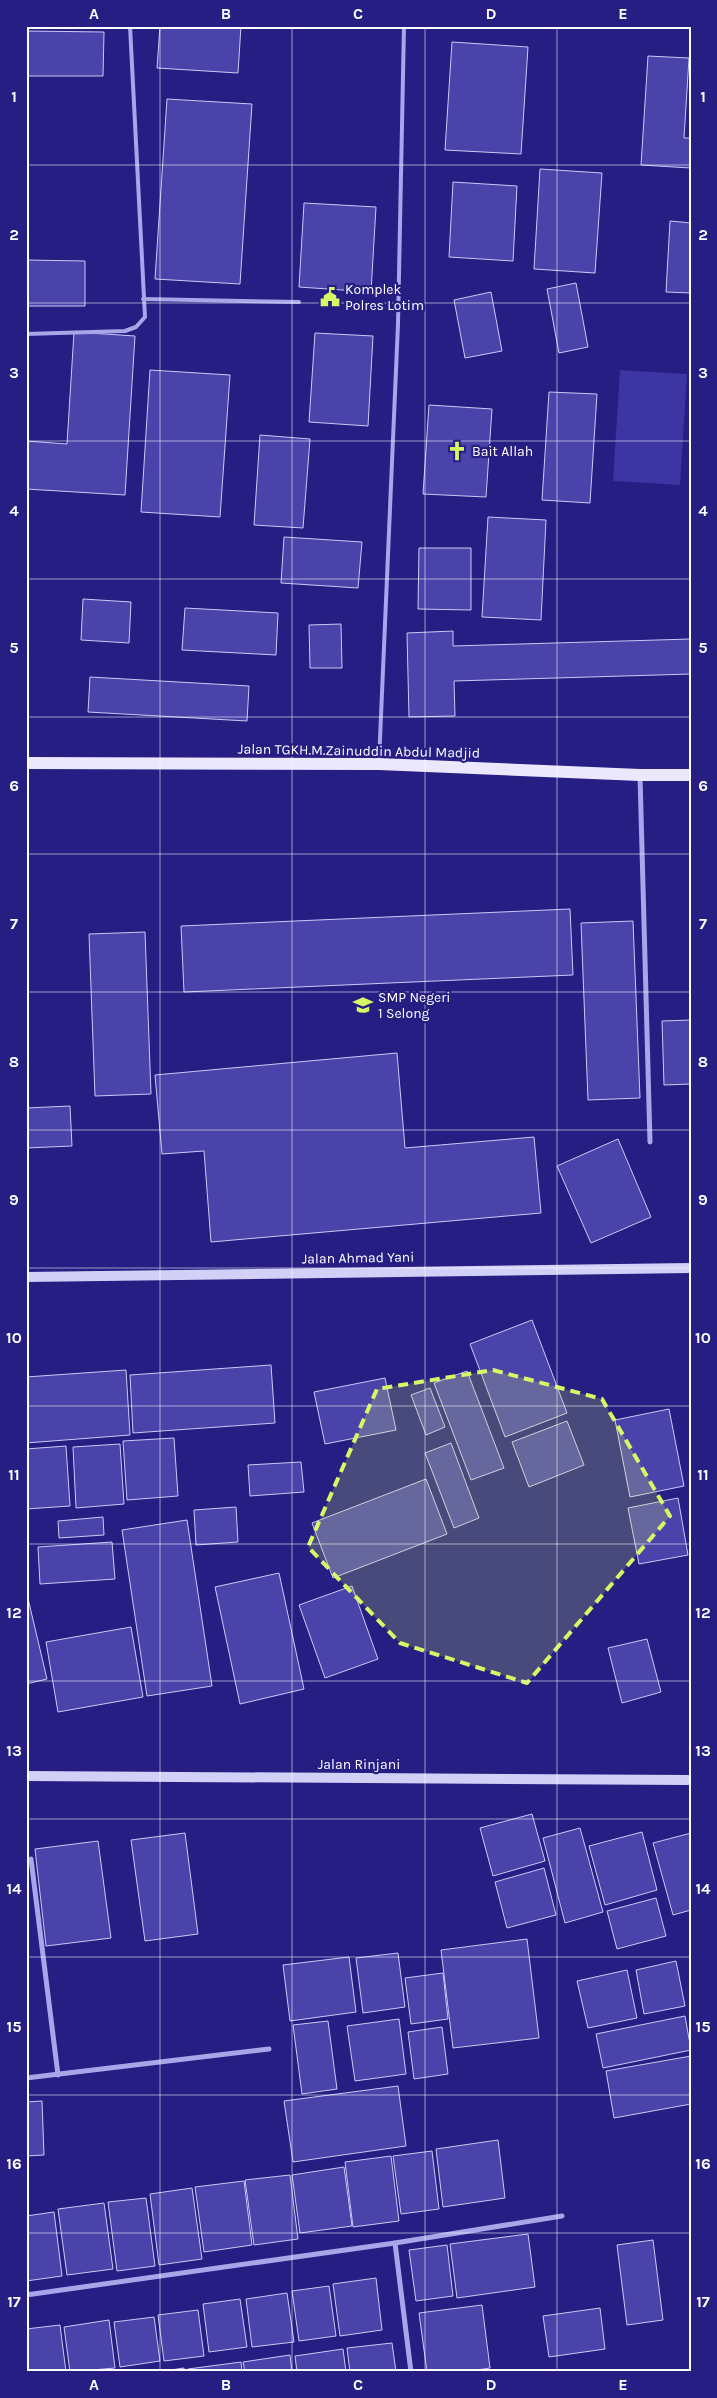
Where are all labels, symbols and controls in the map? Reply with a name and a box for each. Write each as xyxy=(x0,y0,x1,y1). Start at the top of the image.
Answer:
text: A xyxy=(89,4,99,23)
text: B xyxy=(221,4,231,23)
text: C xyxy=(353,4,363,23)
text: D xyxy=(486,4,497,23)
text: E xyxy=(618,4,628,23)
text: 1 xyxy=(11,87,17,106)
text: 1 xyxy=(700,87,706,106)
text: 2 xyxy=(9,225,19,244)
text: 2 xyxy=(698,225,708,244)
place label: Komplek Polres Lotim xyxy=(345,281,424,314)
public building icon: Komplek Polres Lotim xyxy=(319,286,341,308)
text: 3 xyxy=(9,363,19,382)
text: 3 xyxy=(698,363,708,382)
church icon: Bait Allah xyxy=(446,440,468,462)
place label: Bait Allah xyxy=(472,443,533,460)
text: 4 xyxy=(9,501,19,520)
text: 4 xyxy=(698,501,708,520)
text: 5 xyxy=(9,638,19,657)
text: 5 xyxy=(698,638,708,657)
street label: Jalan TGKH.M.Zainuddin Abdul Madjid xyxy=(238,740,480,762)
text: 6 xyxy=(9,776,19,795)
text: 6 xyxy=(698,776,708,795)
text: 7 xyxy=(10,914,18,933)
text: 7 xyxy=(699,914,707,933)
place label: SMP Negeri 1 Selong xyxy=(378,989,451,1022)
school or university icon: SMP Negeri 1 Selong xyxy=(352,994,374,1016)
text: 8 xyxy=(9,1052,19,1071)
text: 8 xyxy=(698,1052,708,1071)
text: 9 xyxy=(9,1190,19,1209)
text: 9 xyxy=(698,1190,708,1209)
street label: Jalan Ahmad Yani xyxy=(301,1249,415,1267)
text: 10 xyxy=(6,1328,22,1347)
text: 10 xyxy=(695,1328,711,1347)
text: 11 xyxy=(8,1465,20,1484)
text: 11 xyxy=(697,1465,709,1484)
text: 12 xyxy=(6,1603,22,1622)
text: 12 xyxy=(695,1603,711,1622)
text: 13 xyxy=(6,1741,22,1760)
text: 13 xyxy=(695,1741,711,1760)
street label: Jalan Rinjani xyxy=(318,1756,400,1773)
text: 14 xyxy=(6,1879,22,1898)
text: 14 xyxy=(695,1879,711,1898)
text: 15 xyxy=(6,2017,22,2036)
text: 15 xyxy=(695,2017,711,2036)
text: 16 xyxy=(6,2154,22,2173)
text: 16 xyxy=(695,2154,711,2173)
text: 17 xyxy=(7,2292,21,2311)
text: 17 xyxy=(696,2292,710,2311)
text: A xyxy=(89,2375,99,2394)
text: B xyxy=(221,2375,231,2394)
text: C xyxy=(353,2375,363,2394)
text: D xyxy=(486,2375,497,2394)
text: E xyxy=(618,2375,628,2394)

